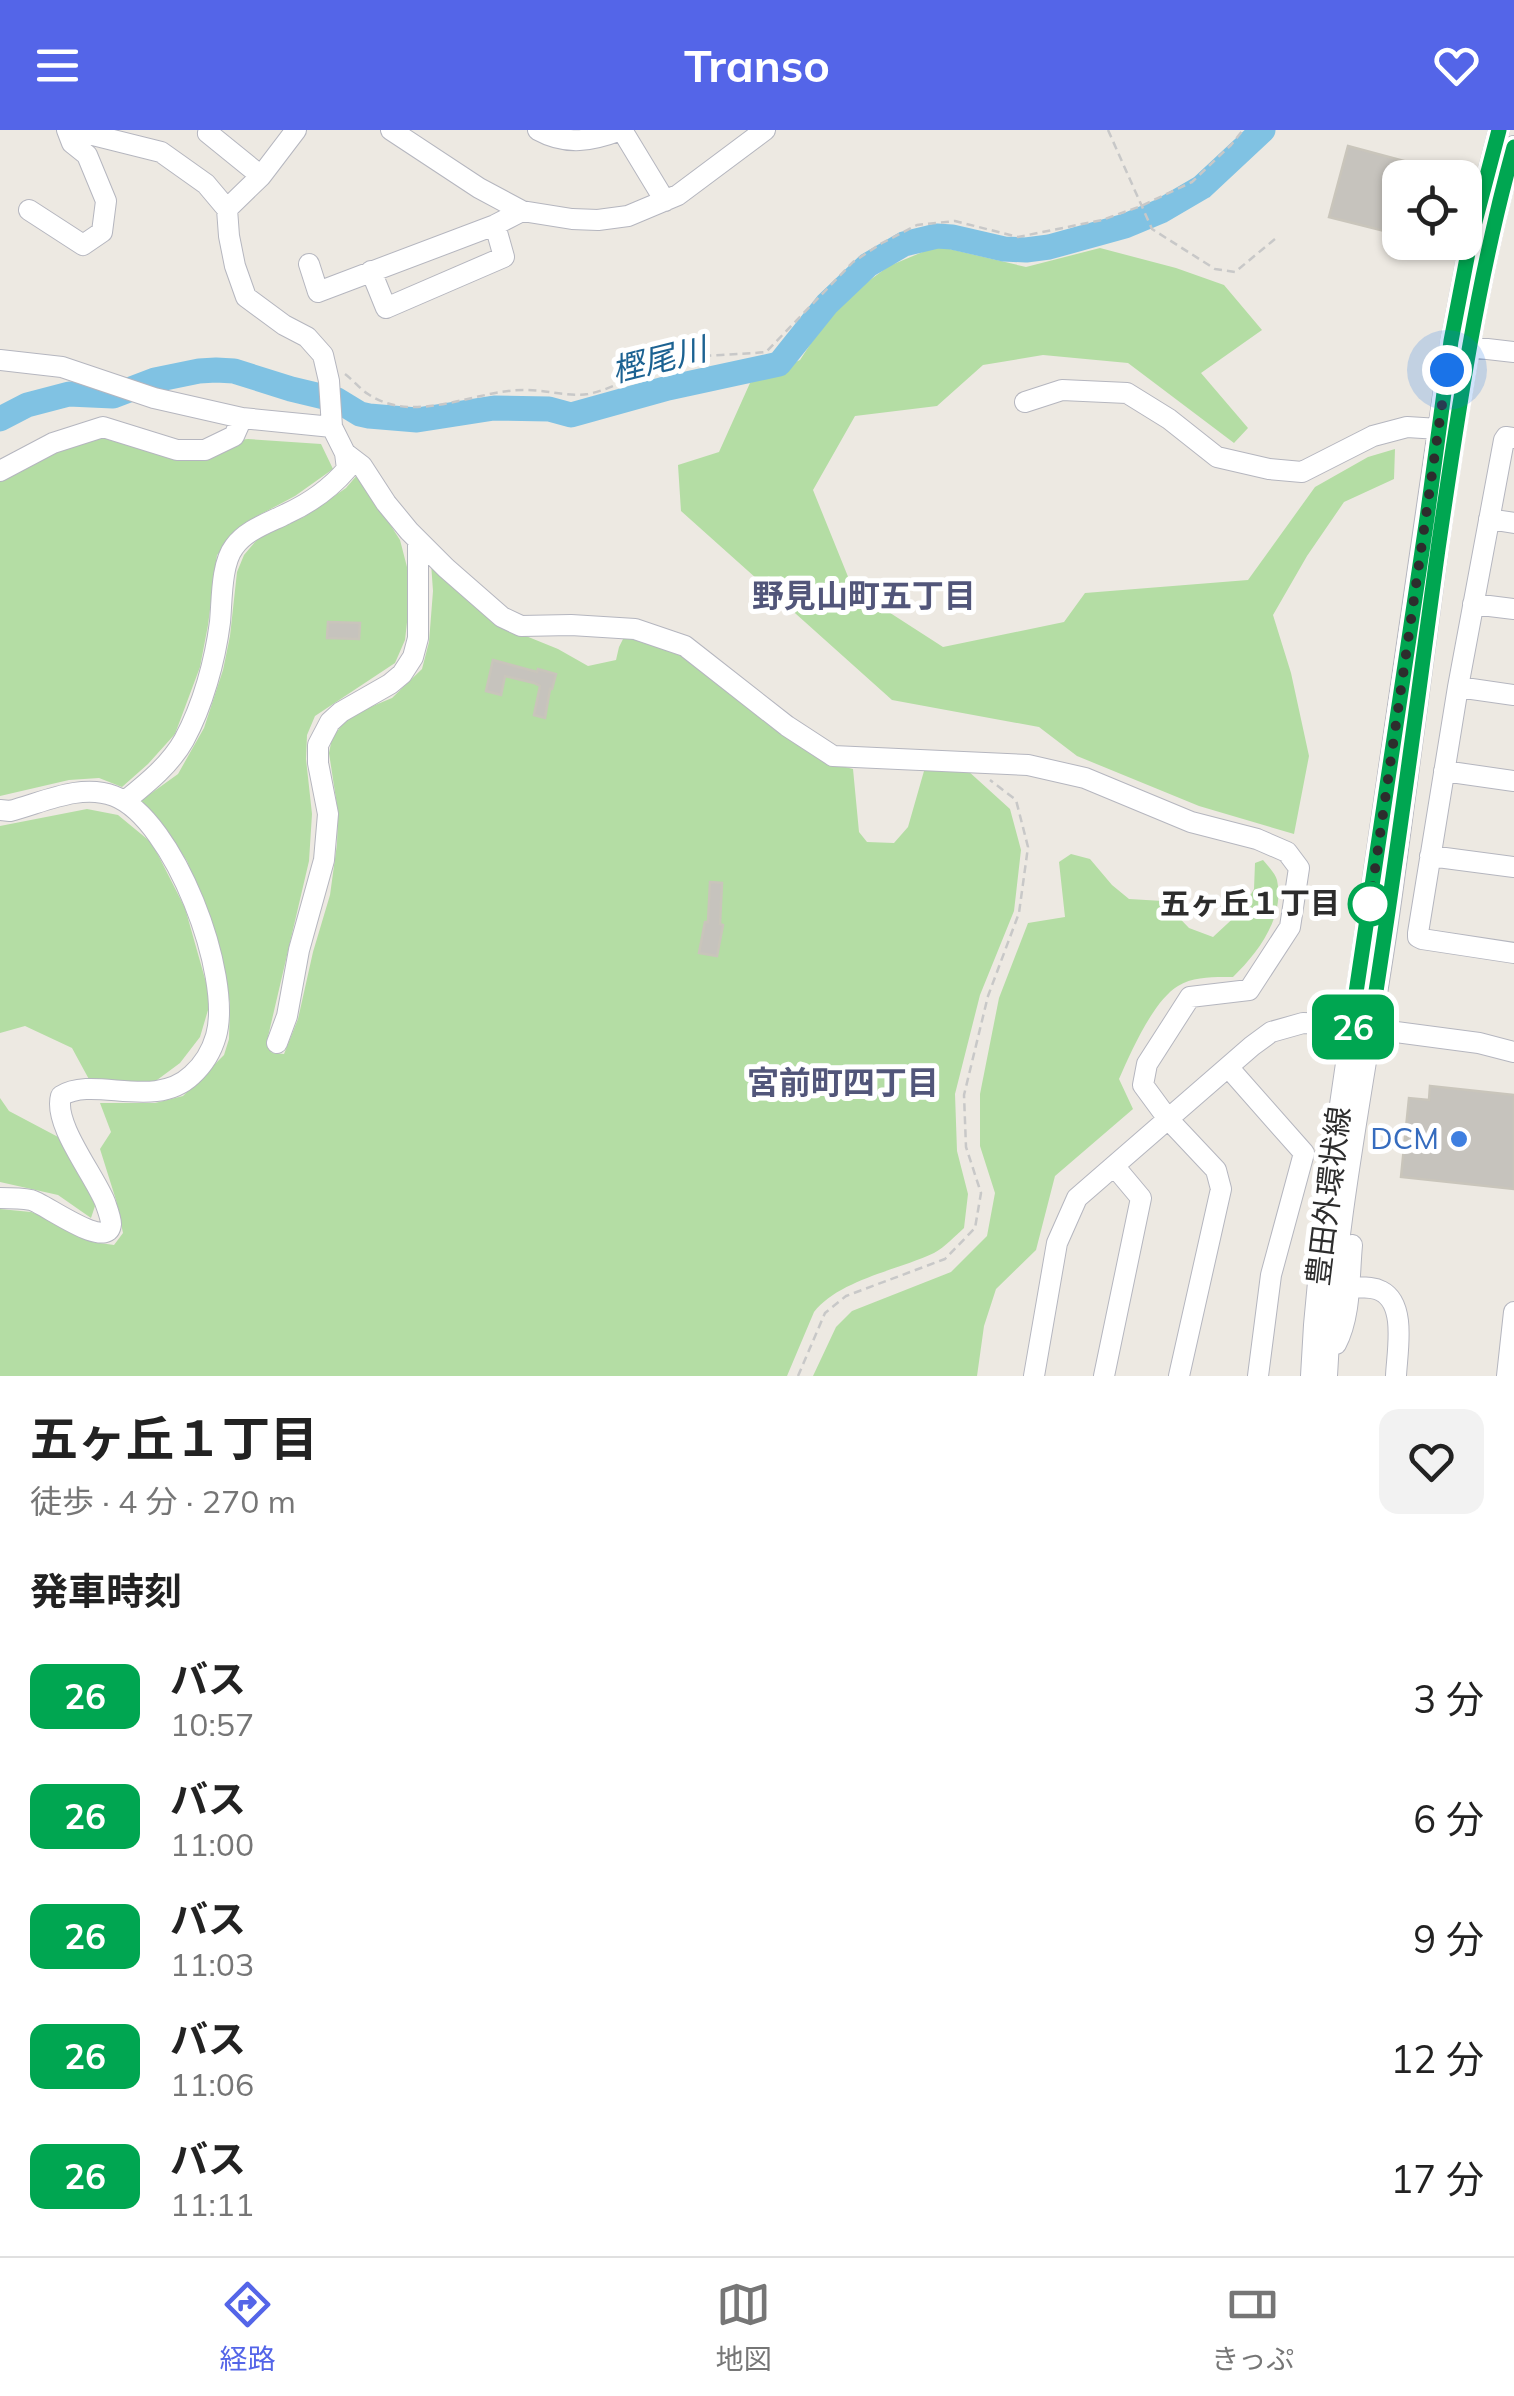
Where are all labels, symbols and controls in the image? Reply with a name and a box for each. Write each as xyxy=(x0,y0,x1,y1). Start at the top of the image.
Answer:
text: Transo xyxy=(684,37,830,93)
icon: menu xyxy=(30,38,85,93)
icon: heart xyxy=(1429,38,1484,93)
map controls xyxy=(1382,160,1482,260)
button: locate xyxy=(1382,160,1482,260)
water label: 樫尾川 xyxy=(607,327,713,390)
your location xyxy=(1422,345,1472,395)
district label: 野見山町五丁目 xyxy=(752,575,976,615)
marker: 五ヶ丘１丁目 xyxy=(1349,883,1391,925)
place label: 五ヶ丘１丁目 xyxy=(1160,884,1340,922)
line badge: 26 xyxy=(1308,994,1398,1060)
text: 26 xyxy=(1332,1005,1374,1049)
district label: 宮前町四丁目 xyxy=(747,1062,939,1102)
street label: 豊田外環状線 xyxy=(1298,1104,1358,1288)
place label: DCM xyxy=(1370,1119,1439,1157)
marker: DCM xyxy=(1448,1128,1470,1150)
text: 五ヶ丘１丁目 xyxy=(30,1408,318,1468)
button: heart xyxy=(1379,1409,1484,1514)
text: 徒歩 · 4 分 · 270 m xyxy=(30,1481,296,1521)
text: 発車時刻 xyxy=(30,1567,182,1615)
text: バス xyxy=(170,1655,246,1703)
text: 26 xyxy=(64,1674,106,1718)
text: 3 分 xyxy=(1413,1675,1484,1723)
text: 10:57 xyxy=(170,1704,254,1744)
text: バス xyxy=(170,1775,246,1823)
text: 26 xyxy=(64,1794,106,1838)
text: 6 分 xyxy=(1413,1795,1484,1843)
text: 11:00 xyxy=(170,1824,254,1864)
text: バス xyxy=(170,1895,246,1943)
text: 26 xyxy=(64,1914,106,1958)
text: 9 分 xyxy=(1413,1915,1484,1963)
text: 11:03 xyxy=(170,1944,254,1984)
text: バス xyxy=(170,2015,246,2063)
text: 26 xyxy=(64,2034,106,2078)
text: 12 分 xyxy=(1390,2035,1484,2083)
text: 11:06 xyxy=(170,2064,254,2104)
text: バス xyxy=(170,2135,246,2183)
text: 26 xyxy=(64,2154,106,2198)
text: 17 分 xyxy=(1390,2155,1484,2203)
text: 11:11 xyxy=(170,2184,254,2224)
tab: 経路 xyxy=(220,2277,276,2377)
tab: 地図 xyxy=(716,2277,772,2377)
tab: きっぷ xyxy=(1211,2277,1294,2377)

